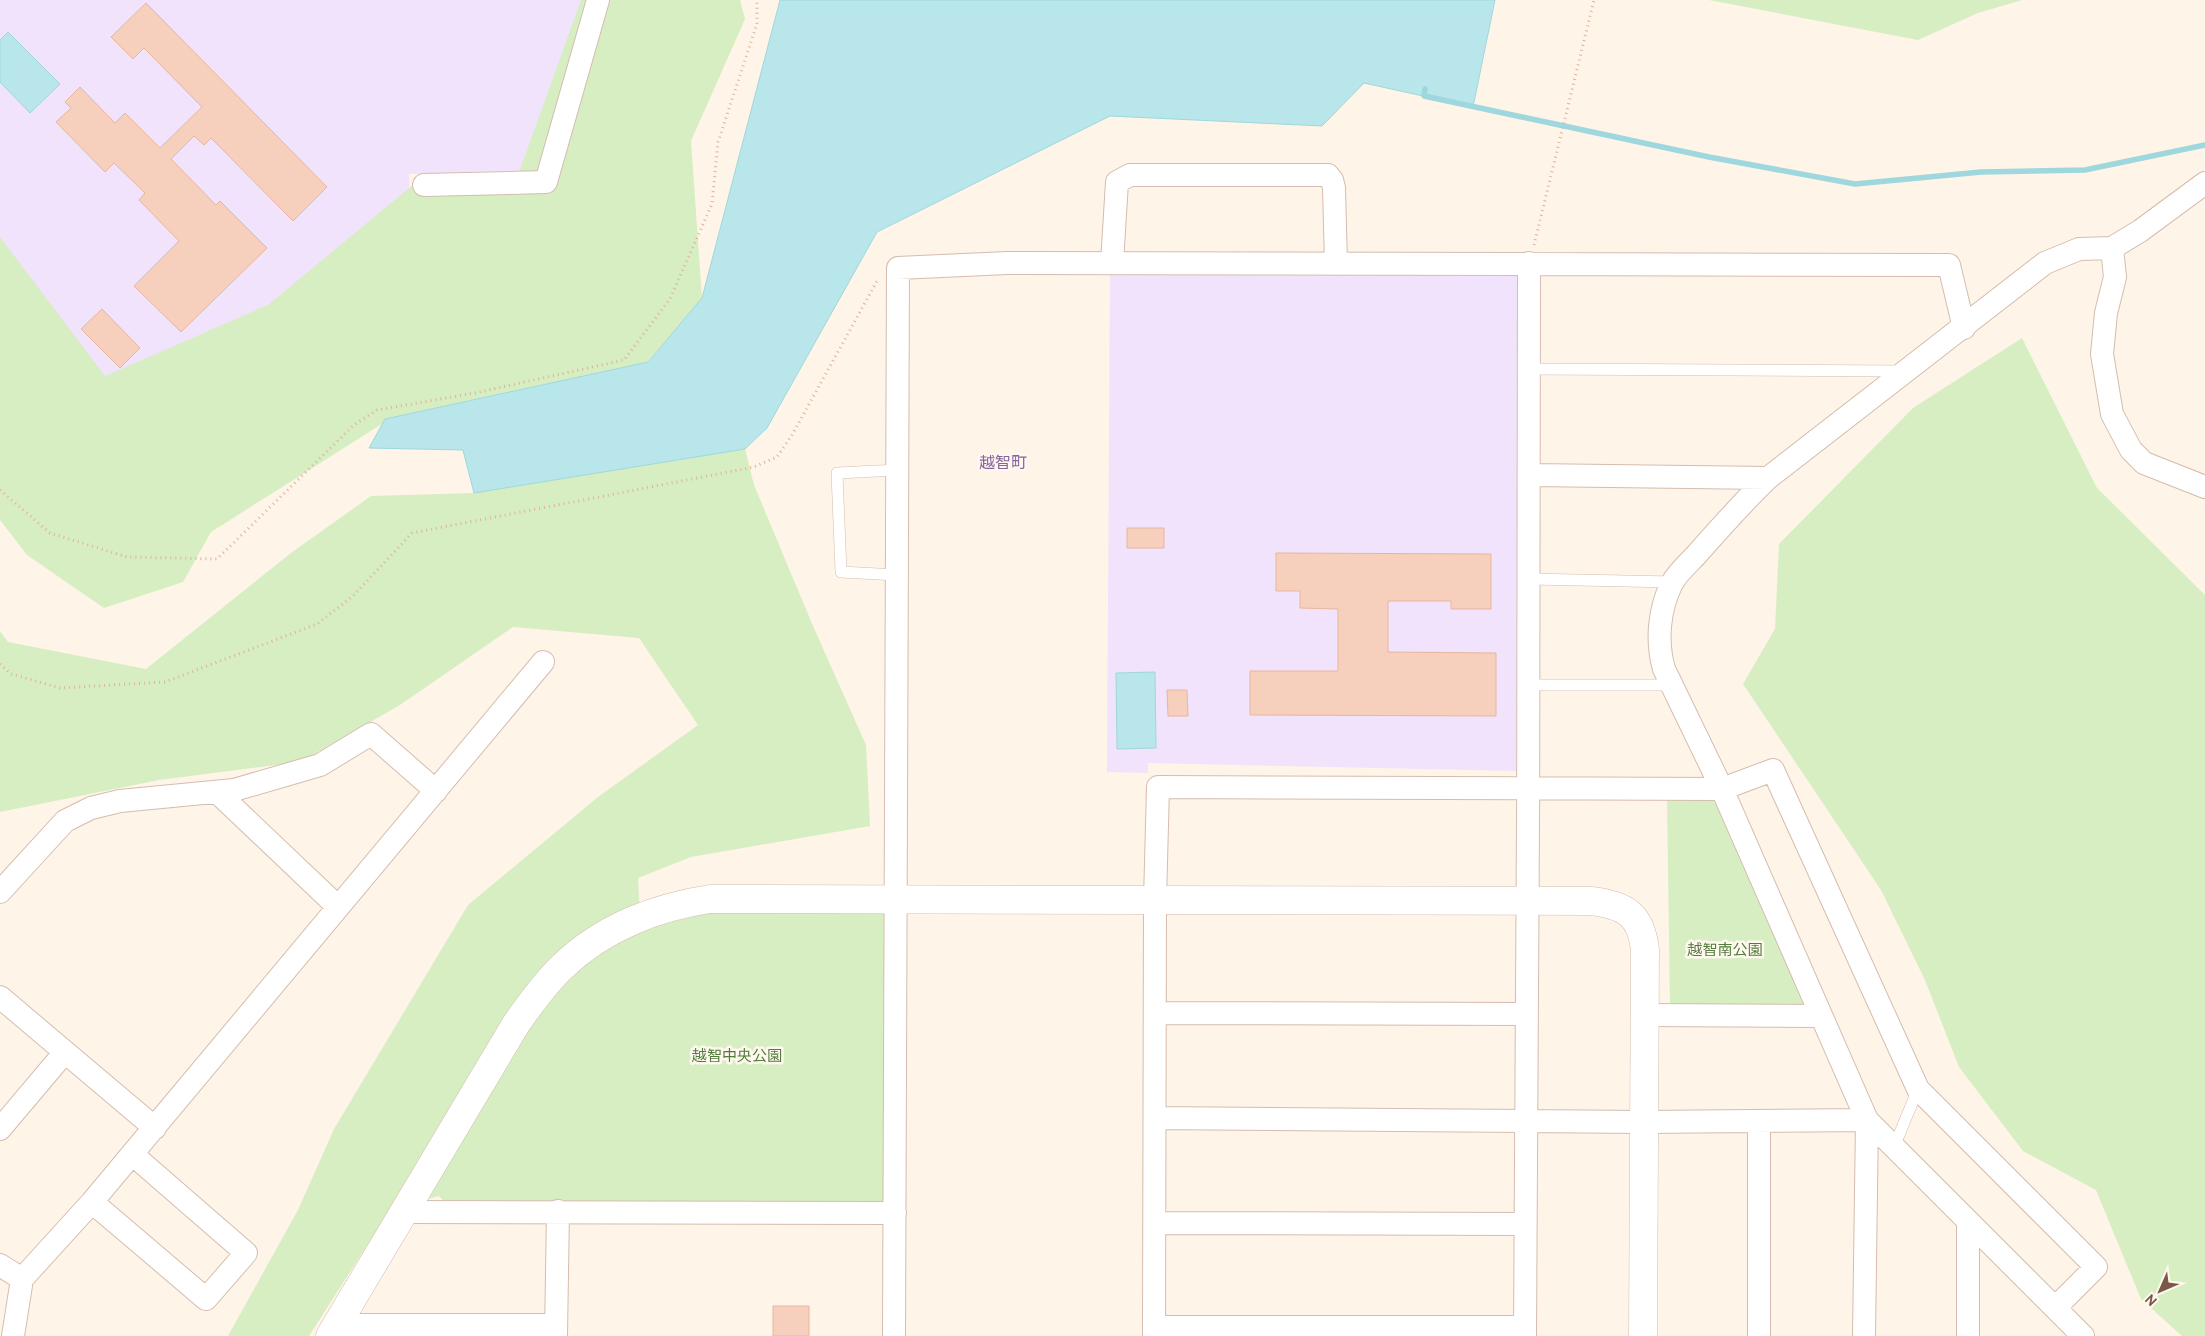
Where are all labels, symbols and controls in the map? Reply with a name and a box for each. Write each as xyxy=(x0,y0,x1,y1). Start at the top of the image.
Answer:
district label: 越智町 xyxy=(979,454,1027,474)
park label: 越智南公園 xyxy=(1686,942,1763,961)
park label: 越智中央公園 xyxy=(691,1048,782,1067)
north arrow xyxy=(2135,1266,2185,1316)
text: N xyxy=(2142,1290,2161,1309)

